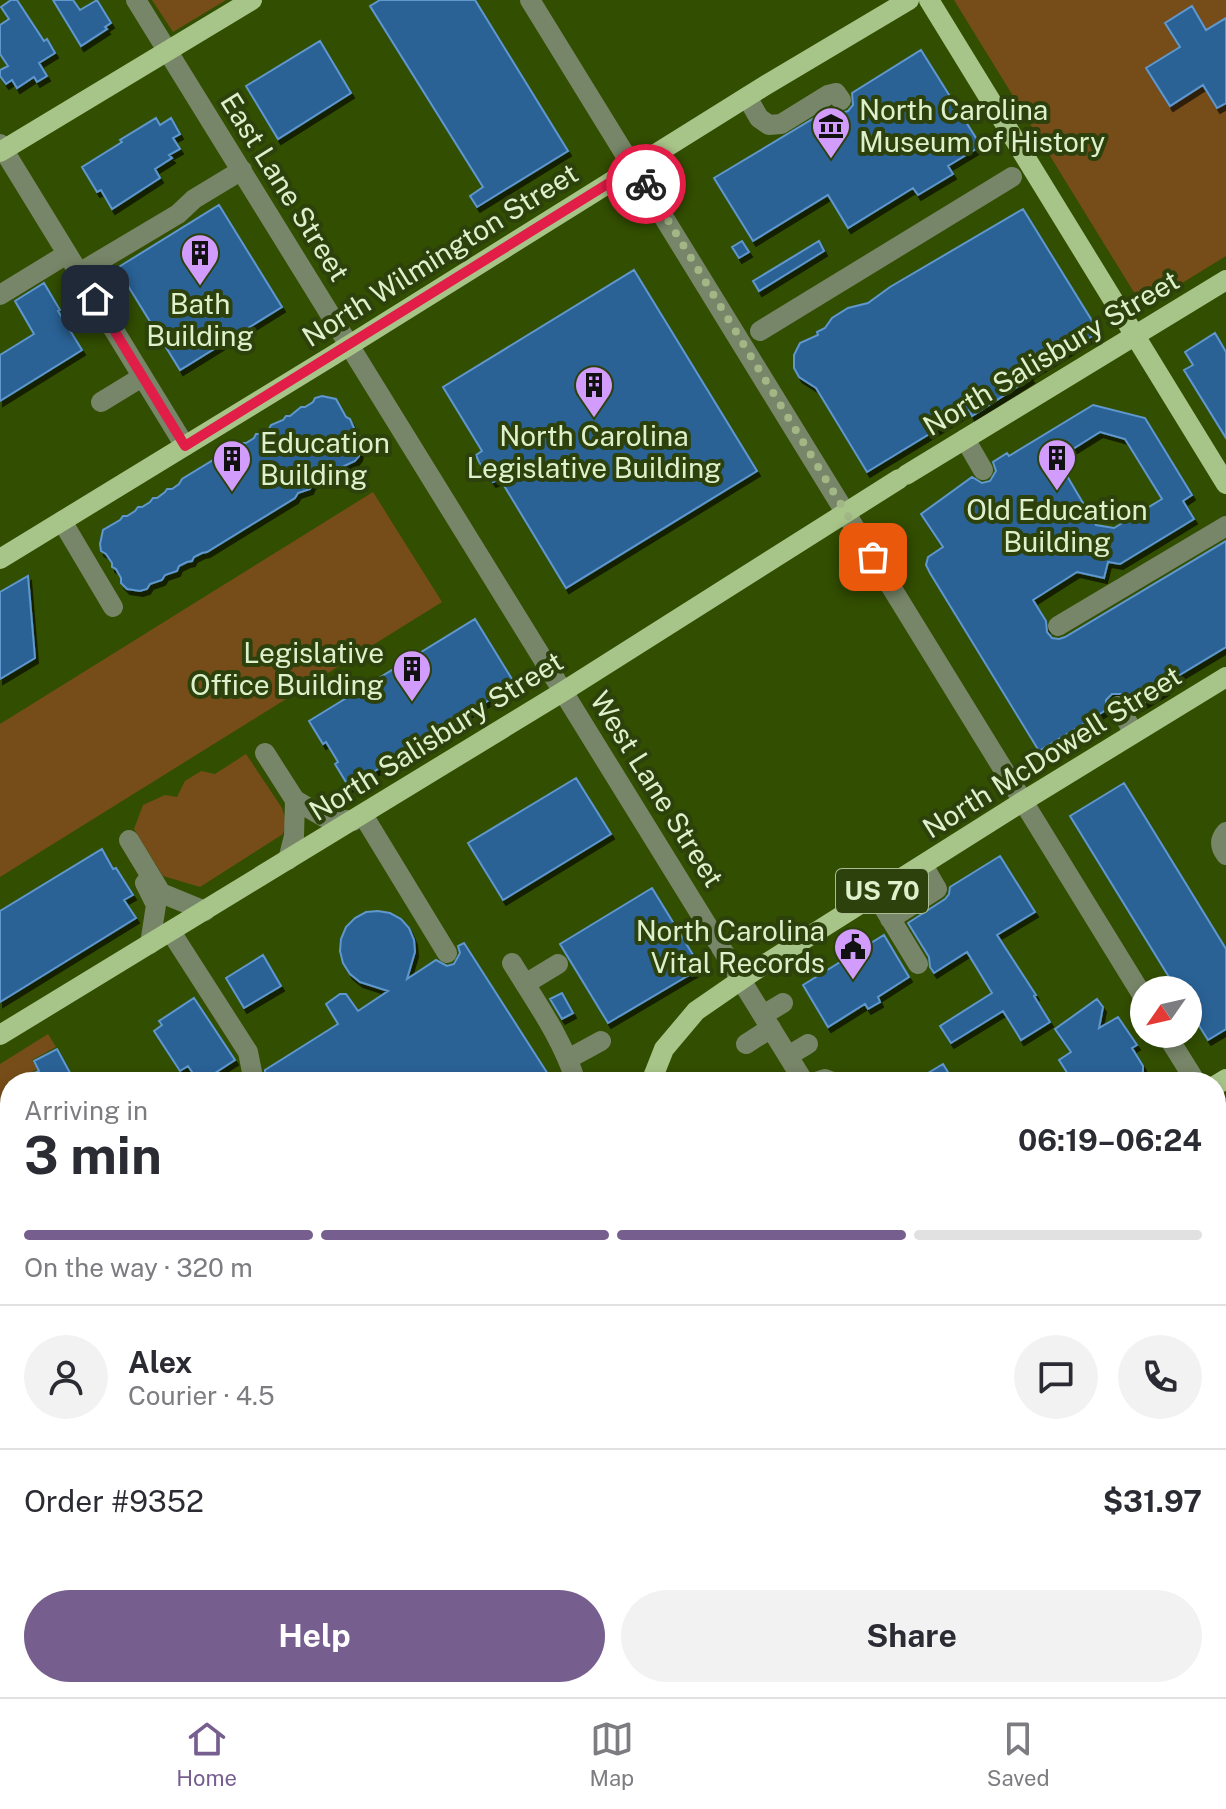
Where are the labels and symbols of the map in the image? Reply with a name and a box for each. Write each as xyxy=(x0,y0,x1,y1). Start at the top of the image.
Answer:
street label: East Lane Street xyxy=(214,87,357,287)
place label: North Carolina Museum of History xyxy=(859,93,1105,158)
museum icon: North Carolina Museum of History xyxy=(810,105,852,160)
courier xyxy=(606,144,686,224)
street label: North Wilmington Street xyxy=(296,156,584,353)
building icon: Bath Building xyxy=(179,232,221,287)
street label: North Salisbury Street xyxy=(917,263,1185,442)
pin xyxy=(61,265,129,333)
place label: Bath Building xyxy=(146,287,254,352)
building icon: North Carolina Legislative Building xyxy=(573,364,615,419)
place label: North Carolina Legislative Building xyxy=(467,419,721,484)
place label: Education Building xyxy=(260,426,390,491)
building icon: Old Education Building xyxy=(1036,437,1078,492)
building icon: Education Building xyxy=(211,438,253,493)
place label: Old Education Building xyxy=(966,493,1148,558)
pin xyxy=(839,523,907,591)
place label: Legislative Office Building xyxy=(190,636,384,701)
street label: North Salisbury Street xyxy=(303,644,569,827)
building icon: Legislative Office Building xyxy=(391,648,433,703)
street label: North McDowell Street xyxy=(916,659,1187,845)
street label: West Lane Street xyxy=(584,685,731,893)
road number: US 70 xyxy=(836,869,928,913)
place label: North Carolina Vital Records xyxy=(636,914,825,979)
public building icon: North Carolina Vital Records xyxy=(832,926,874,981)
north arrow xyxy=(1130,976,1202,1048)

